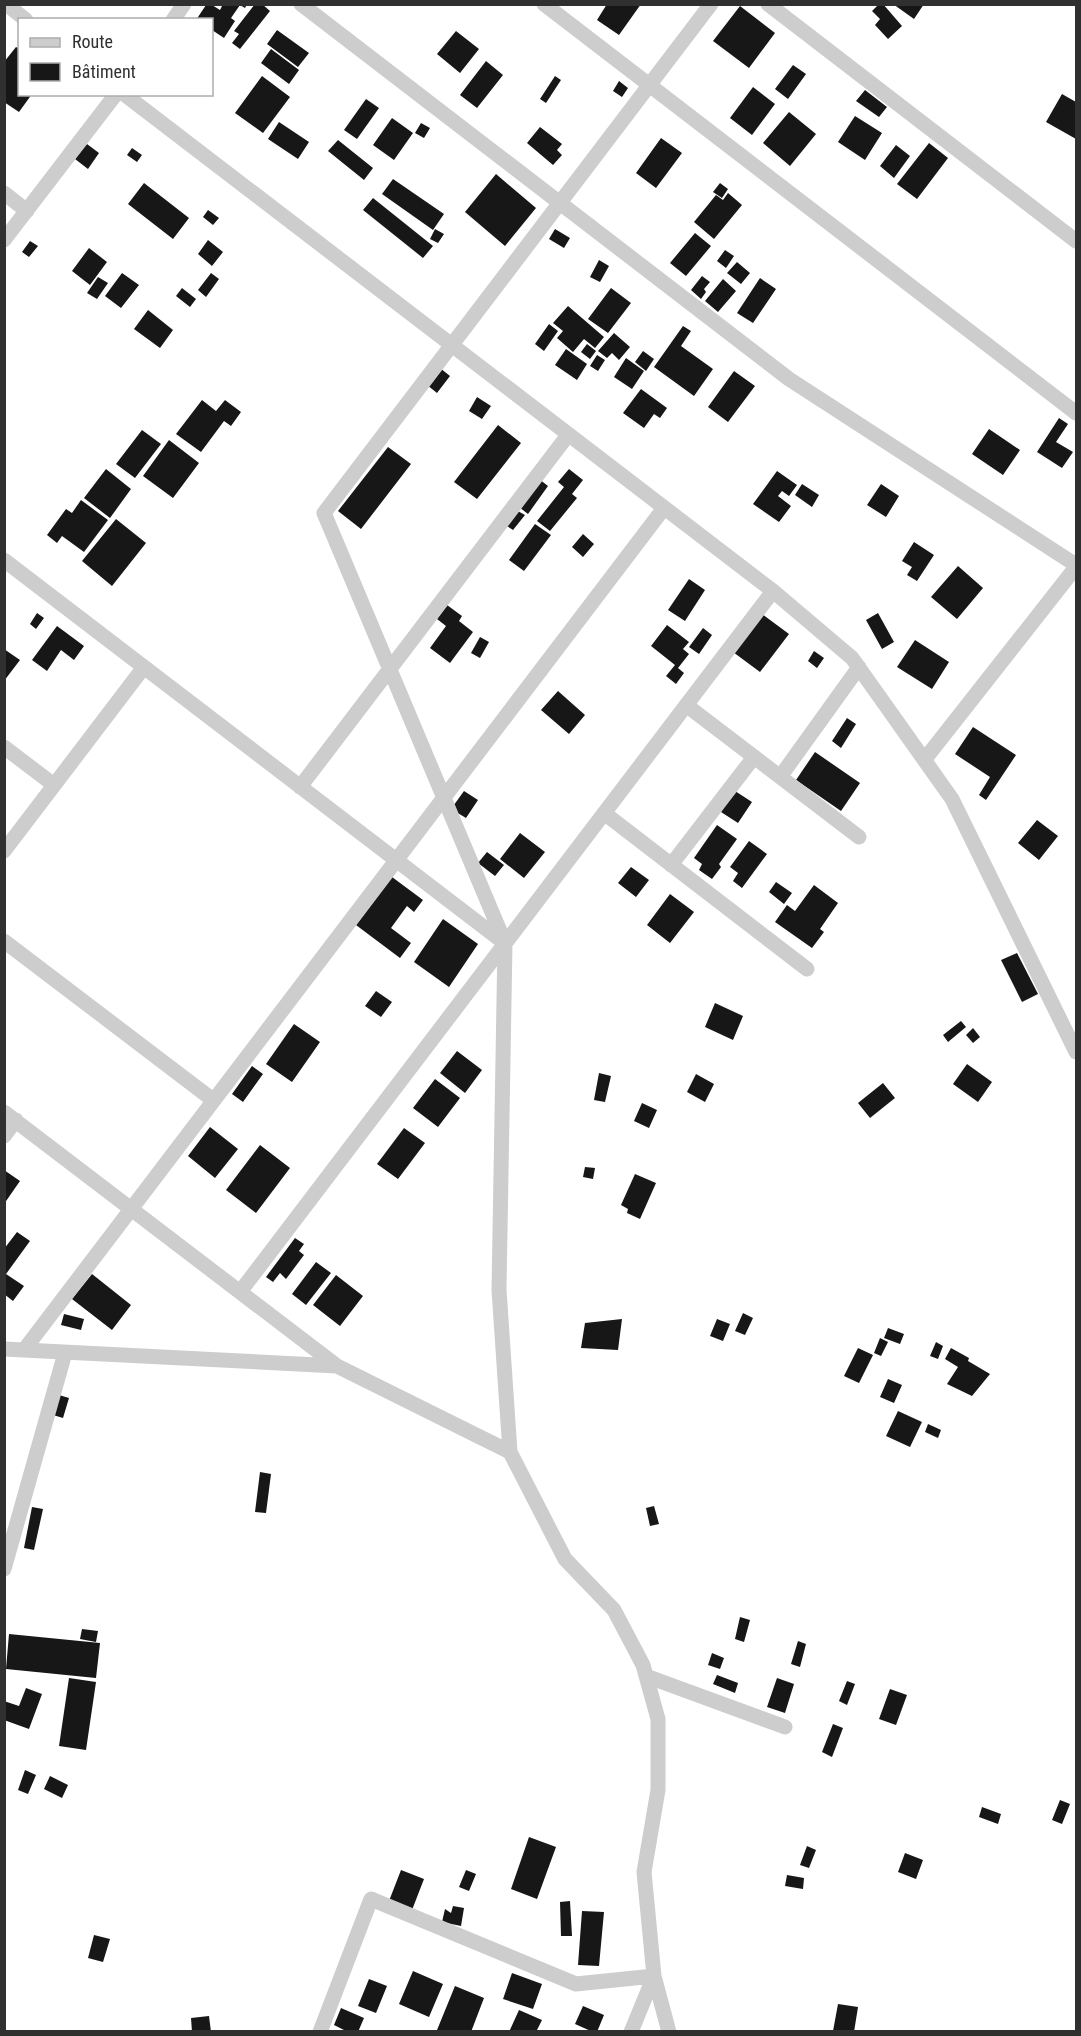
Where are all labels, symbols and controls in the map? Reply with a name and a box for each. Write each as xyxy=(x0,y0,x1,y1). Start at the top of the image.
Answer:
legend xyxy=(18,18,213,96)
text: Route xyxy=(72,31,113,52)
text: Bâtiment xyxy=(72,61,136,82)

